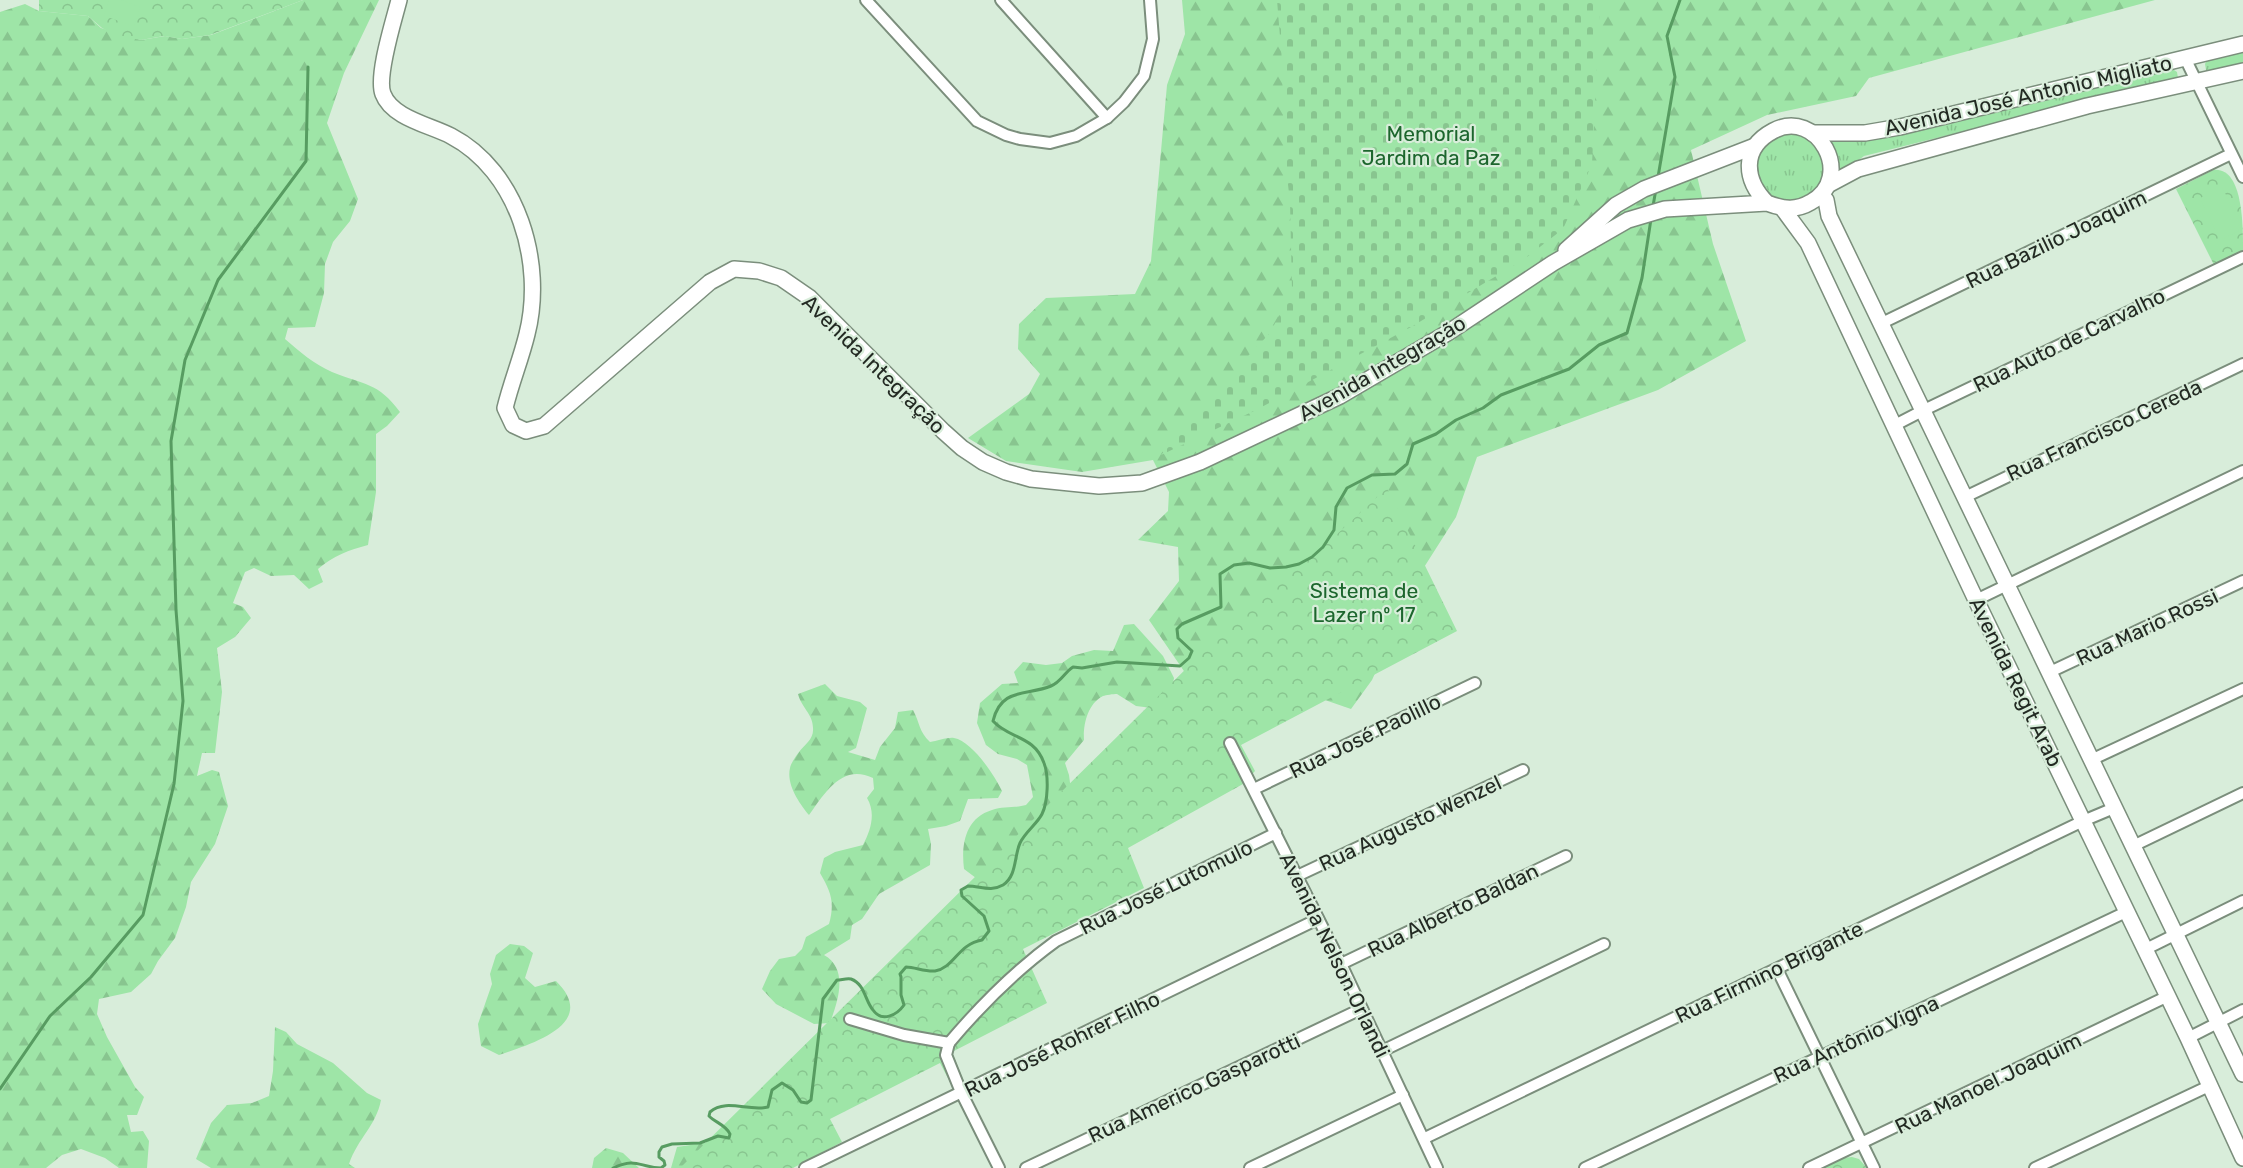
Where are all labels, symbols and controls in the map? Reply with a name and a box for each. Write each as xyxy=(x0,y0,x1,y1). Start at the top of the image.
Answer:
street label: Avenida José Antonio Migliato xyxy=(1882,50,2174,140)
park label: Memorial Jardim da Paz xyxy=(1362,121,1500,170)
street label: Rua Bazilio Joaquim xyxy=(1962,184,2150,294)
street label: Rua Auto de Carvalho xyxy=(1969,283,2169,397)
street label: Avenida Integração xyxy=(797,289,951,439)
street label: Avenida Integração xyxy=(1294,310,1470,426)
street label: Rua Francisco Cereda xyxy=(2002,374,2206,486)
park label: Sistema de Lazer nº 17 xyxy=(1310,578,1418,627)
street label: Rua Mario Rossi xyxy=(2072,583,2222,671)
street label: Avenida Regit Arab xyxy=(1964,593,2068,771)
street label: Rua José Paolillo xyxy=(1285,688,1445,784)
street label: Rua Augusto Wenzel xyxy=(1315,770,1505,876)
street label: Rua José Lutomulo xyxy=(1076,834,1256,940)
street label: Avenida Nelson Orlandi xyxy=(1274,849,1396,1061)
street label: Rua Alberto Baldan xyxy=(1364,858,1542,962)
street label: Rua Firmino Brigante xyxy=(1671,916,1867,1028)
street label: Rua José Rohrer Filho xyxy=(960,986,1164,1102)
street label: Rua Antônio Vigna xyxy=(1769,990,1943,1088)
street label: Rua Manoel Joaquim xyxy=(1891,1027,2085,1139)
street label: Rua Americo Gasparotti xyxy=(1084,1028,1304,1148)

